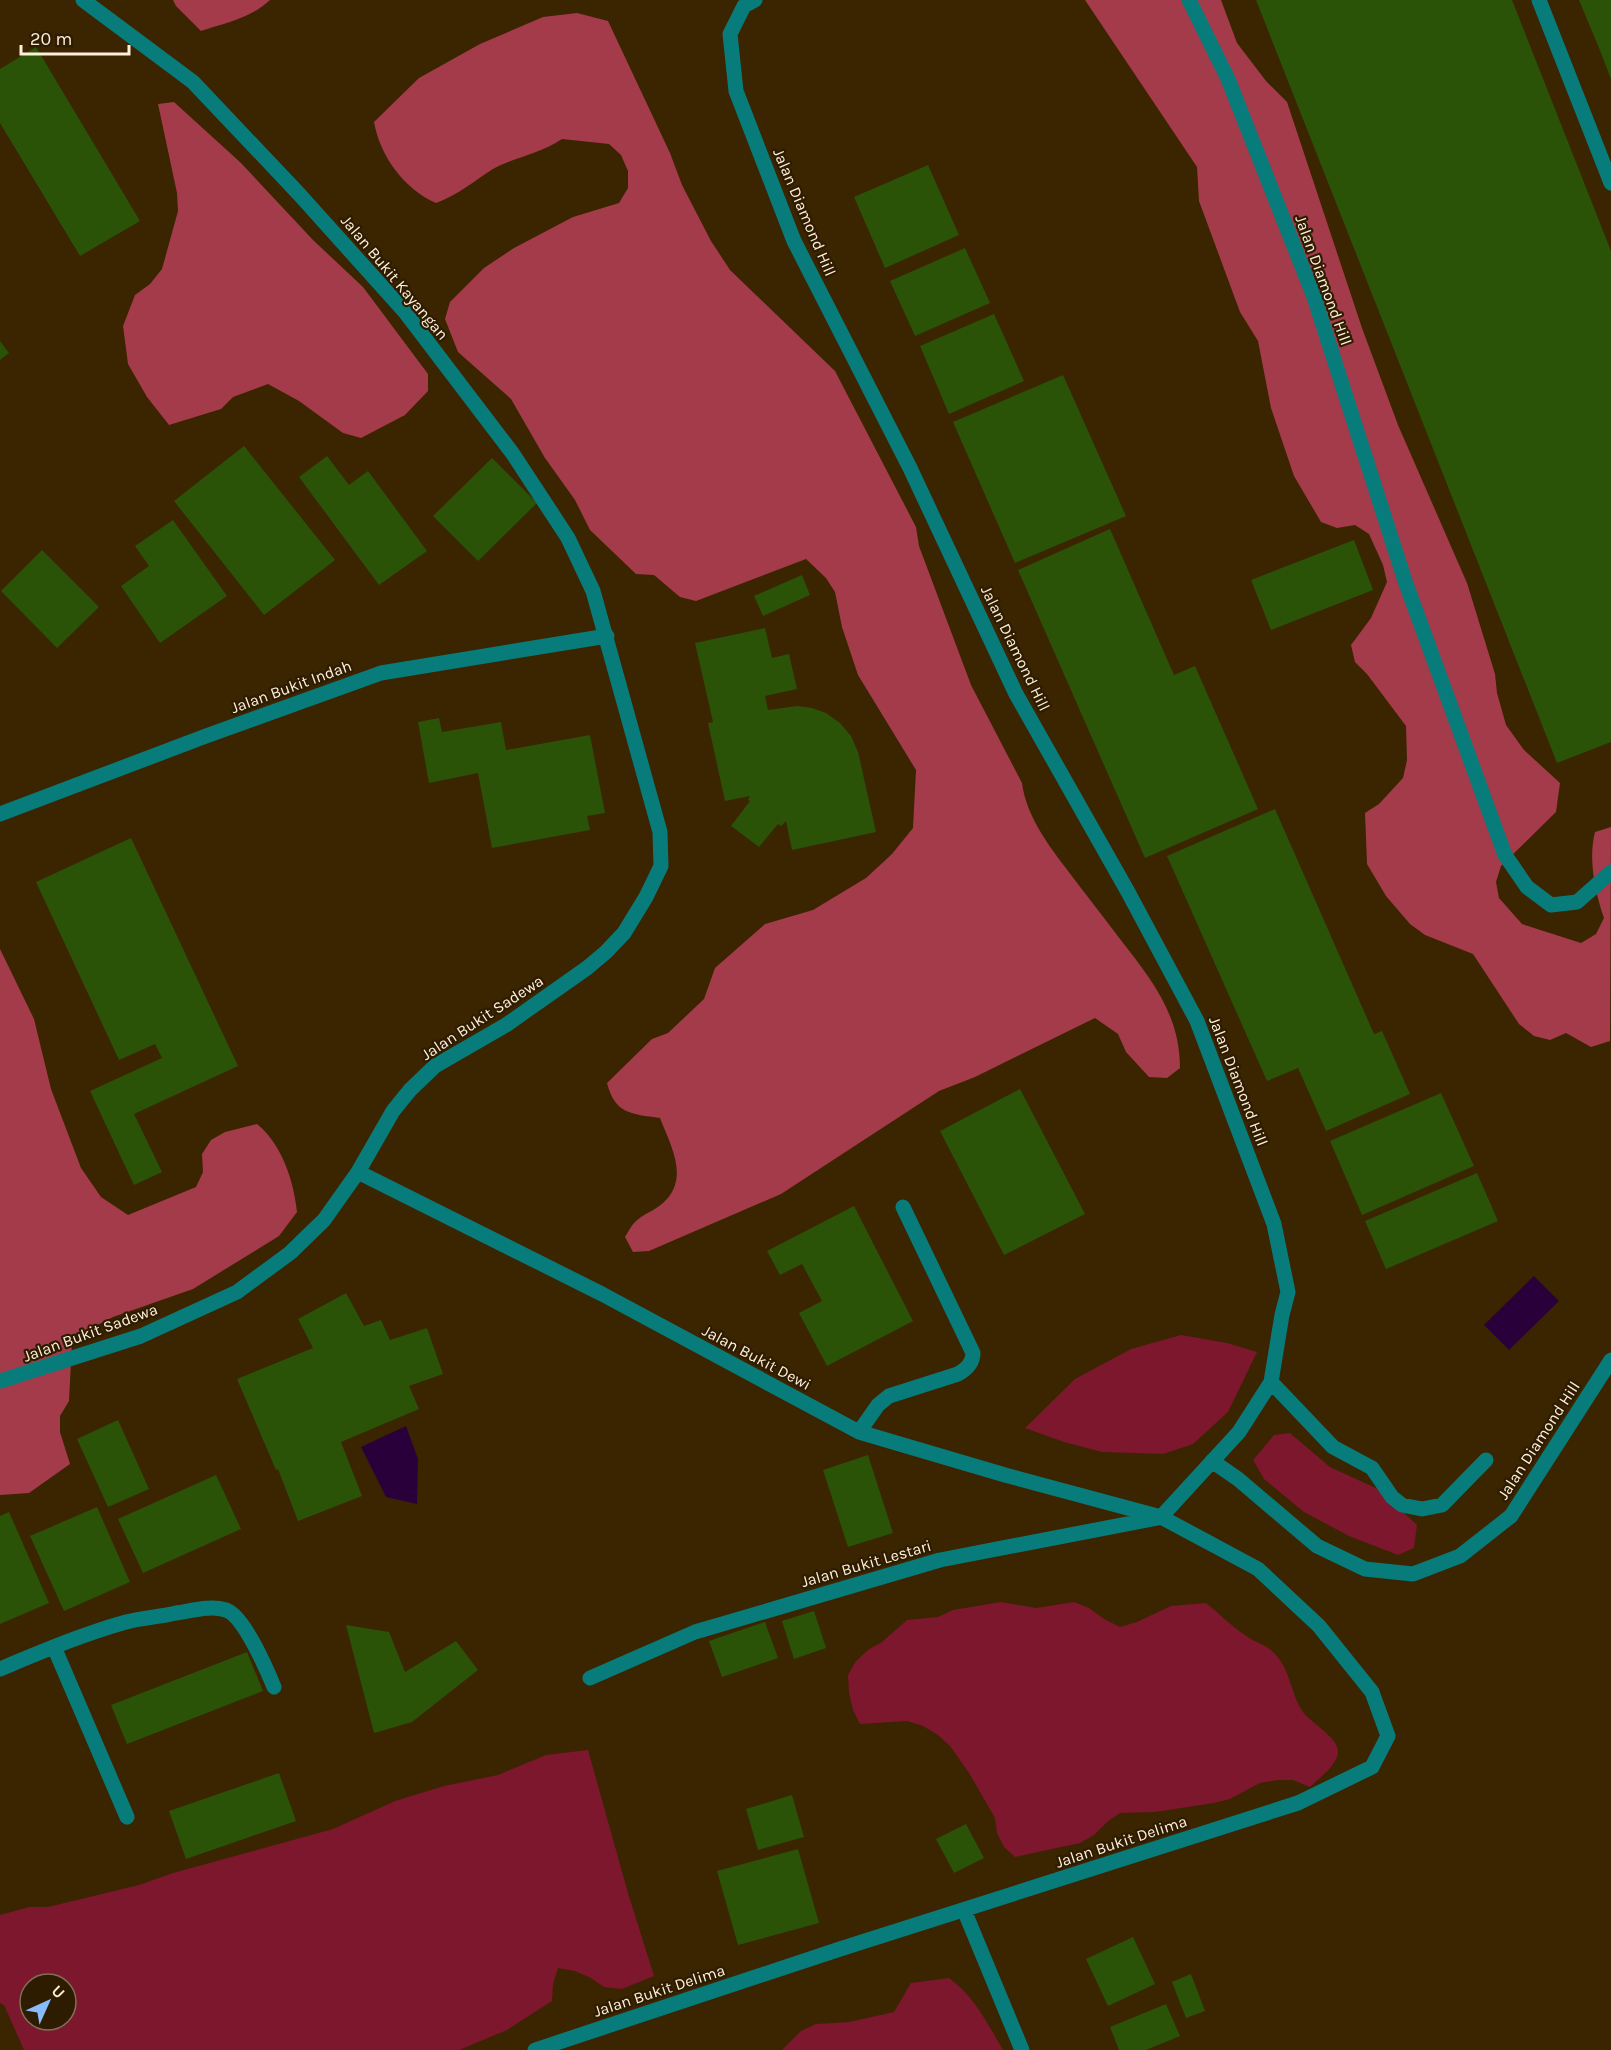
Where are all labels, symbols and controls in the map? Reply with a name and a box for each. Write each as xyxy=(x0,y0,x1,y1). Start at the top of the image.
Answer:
scale bar xyxy=(21,18,129,56)
text: 20 m xyxy=(30,28,72,50)
street label: Jalan Diamond Hill xyxy=(769,145,840,279)
street label: Jalan Bukit Kayangan xyxy=(337,211,452,344)
street label: Jalan Diamond Hill xyxy=(1291,212,1356,348)
street label: Jalan Diamond Hill xyxy=(977,582,1054,714)
street label: Jalan Bukit Indah xyxy=(228,656,354,717)
street label: Jalan Bukit Sadewa xyxy=(418,971,547,1064)
street label: Jalan Diamond Hill xyxy=(1205,1014,1272,1149)
street label: Jalan Bukit Sadewa xyxy=(20,1299,160,1366)
street label: Jalan Bukit Dewi xyxy=(699,1321,814,1394)
street label: Jalan Diamond Hill xyxy=(1493,1378,1584,1503)
street label: Jalan Bukit Lestari xyxy=(799,1536,934,1591)
street label: Jalan Bukit Delima xyxy=(1053,1811,1189,1872)
street label: Jalan Bukit Delima xyxy=(591,1960,727,2021)
north arrow xyxy=(18,1972,78,2032)
text: U xyxy=(48,1981,69,2002)

